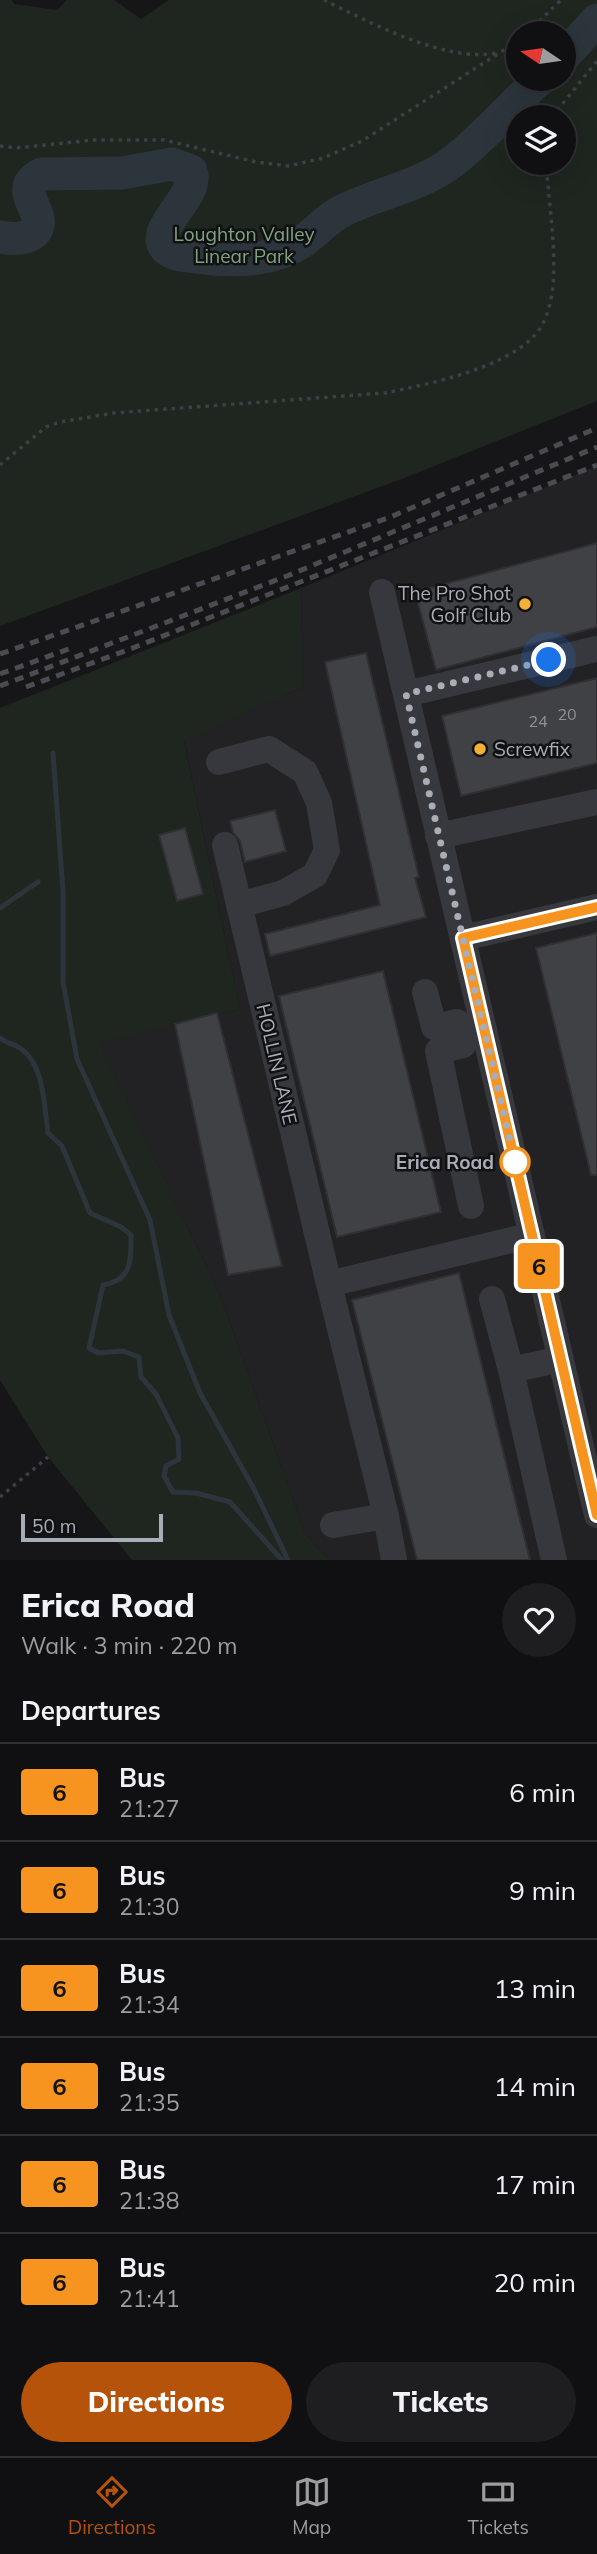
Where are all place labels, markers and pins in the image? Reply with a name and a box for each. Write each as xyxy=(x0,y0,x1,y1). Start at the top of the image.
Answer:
place label: The Pro Shot Golf Club xyxy=(398,581,511,627)
marker: The Pro Shot Golf Club xyxy=(517,596,533,612)
place label: Screwfix xyxy=(494,737,570,761)
marker: Screwfix xyxy=(472,741,488,757)
marker: Erica Road xyxy=(500,1147,530,1177)
place label: Erica Road xyxy=(396,1150,494,1174)

